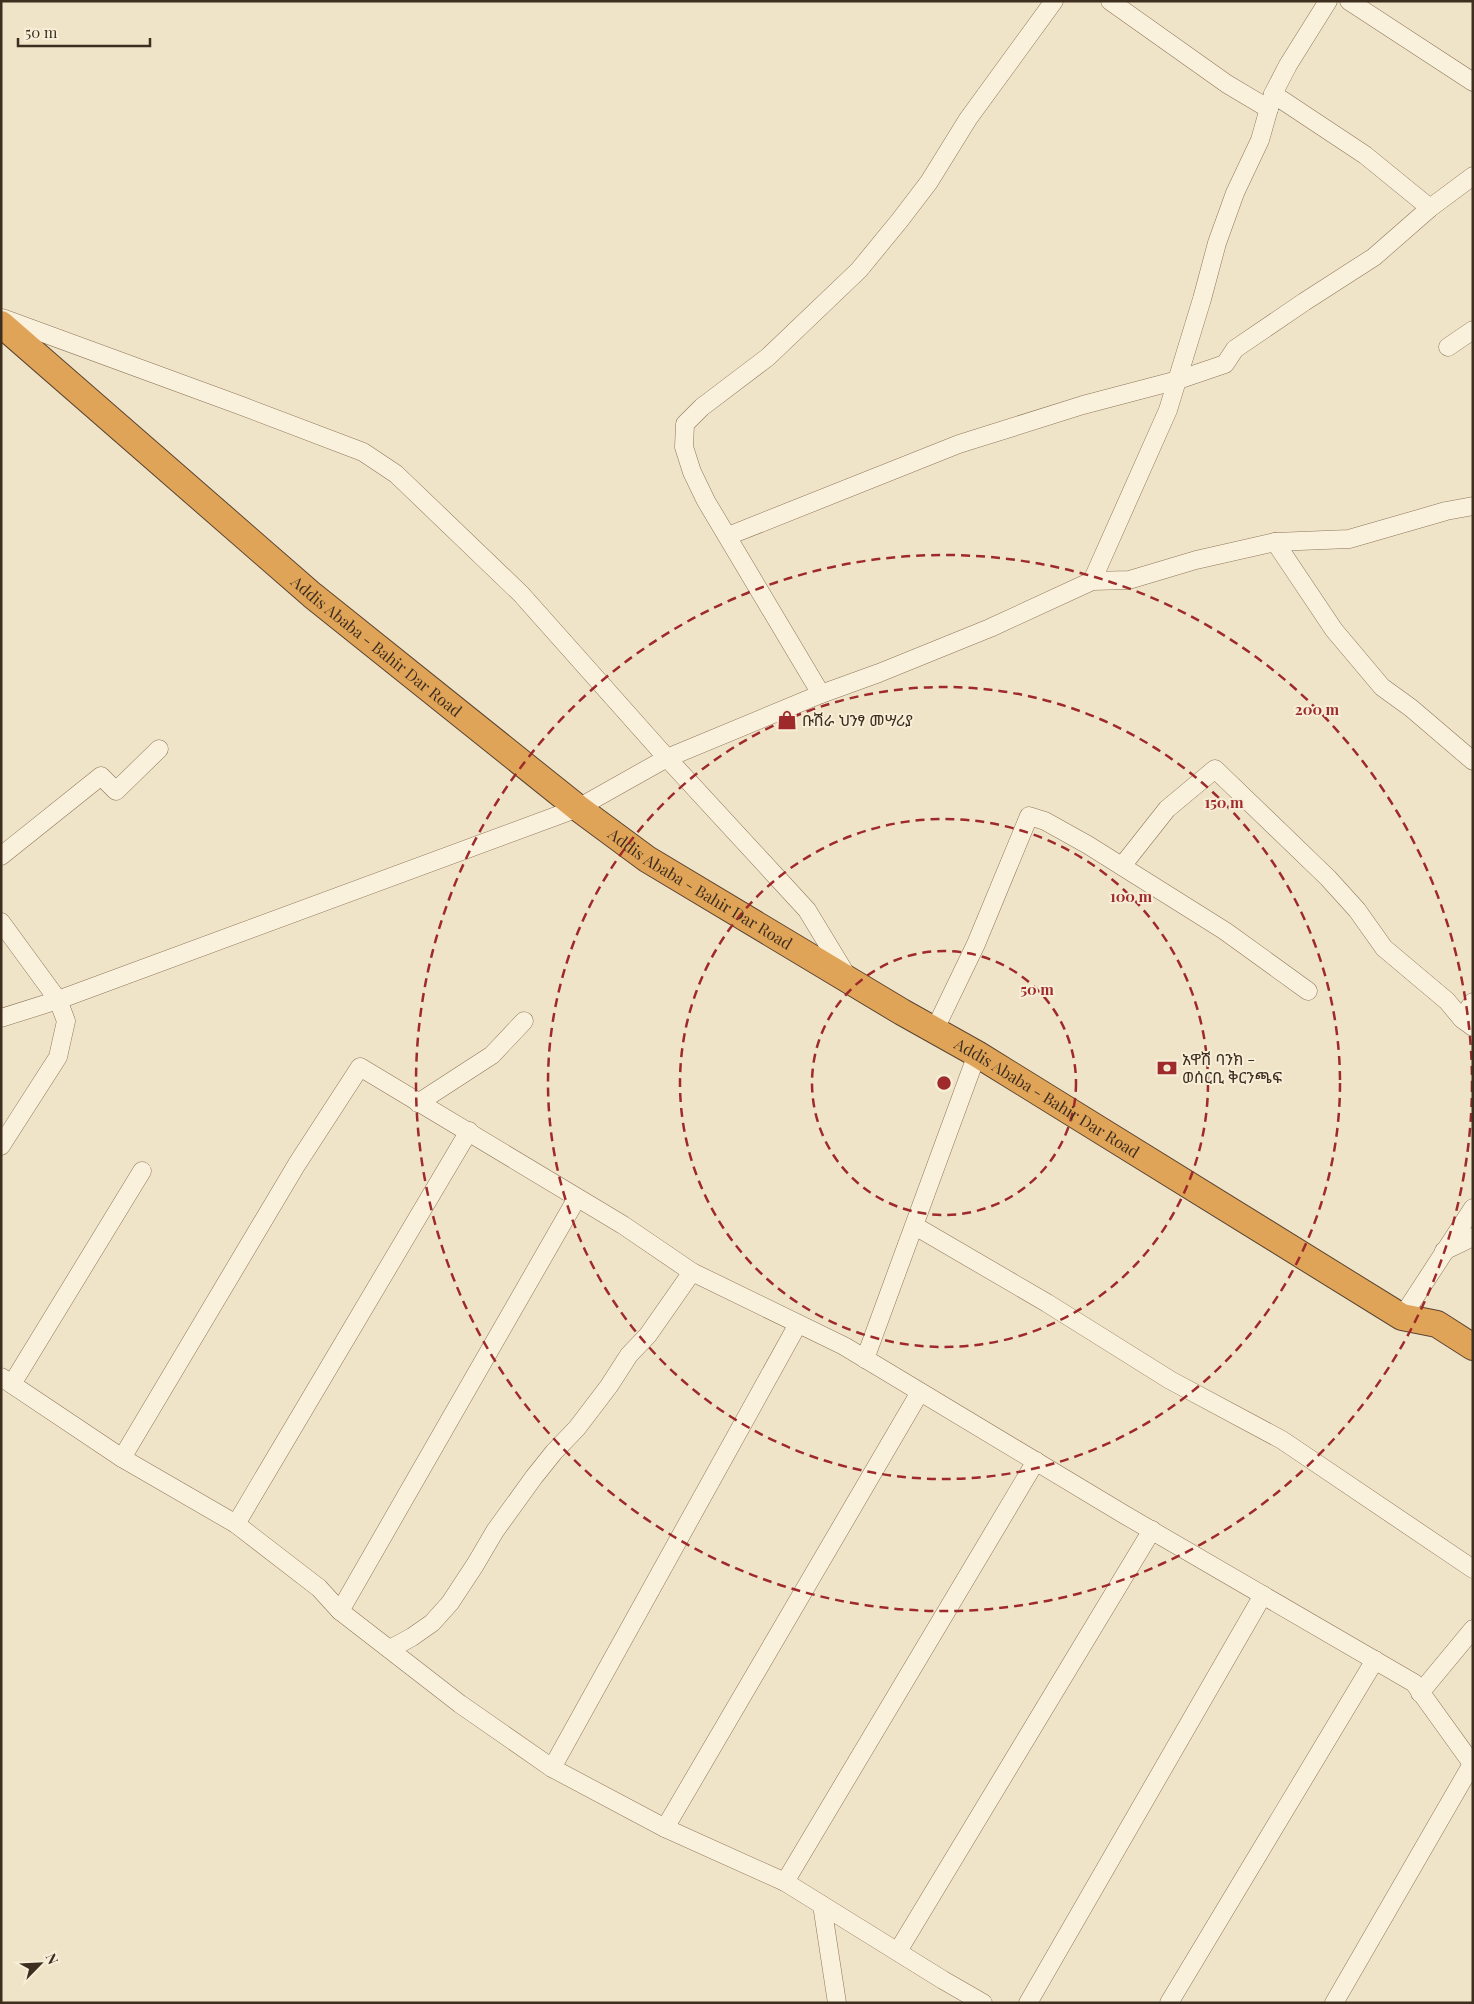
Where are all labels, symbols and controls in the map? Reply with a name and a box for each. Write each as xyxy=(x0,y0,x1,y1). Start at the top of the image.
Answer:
scale bar xyxy=(18,15,150,47)
text: 50 m xyxy=(25,22,58,42)
street label: Addis Ababa - Bahir Dar Road xyxy=(286,570,467,721)
text: 200 m xyxy=(1295,699,1340,719)
shop icon: ቡሽራ ህንፃ መሣሪያ xyxy=(776,709,798,731)
place label: ቡሽራ ህንፃ መሣሪያ xyxy=(802,709,913,730)
text: 150 m xyxy=(1204,792,1244,812)
street label: Addis Ababa - Bahir Dar Road xyxy=(603,822,796,954)
text: 100 m xyxy=(1110,886,1153,906)
text: 50 m xyxy=(1020,979,1054,999)
street label: Addis Ababa - Bahir Dar Road xyxy=(950,1032,1144,1162)
place label: አዋሽ ባንክ - ወሰርቢ ቅርንጫፍ xyxy=(1182,1048,1282,1087)
bank icon: አዋሽ ባንክ - ወሰርቢ ቅርንጫፍ xyxy=(1156,1057,1178,1079)
centre of rings xyxy=(935,1074,953,1092)
north arrow xyxy=(15,1939,65,1989)
text: N xyxy=(42,1950,63,1967)

